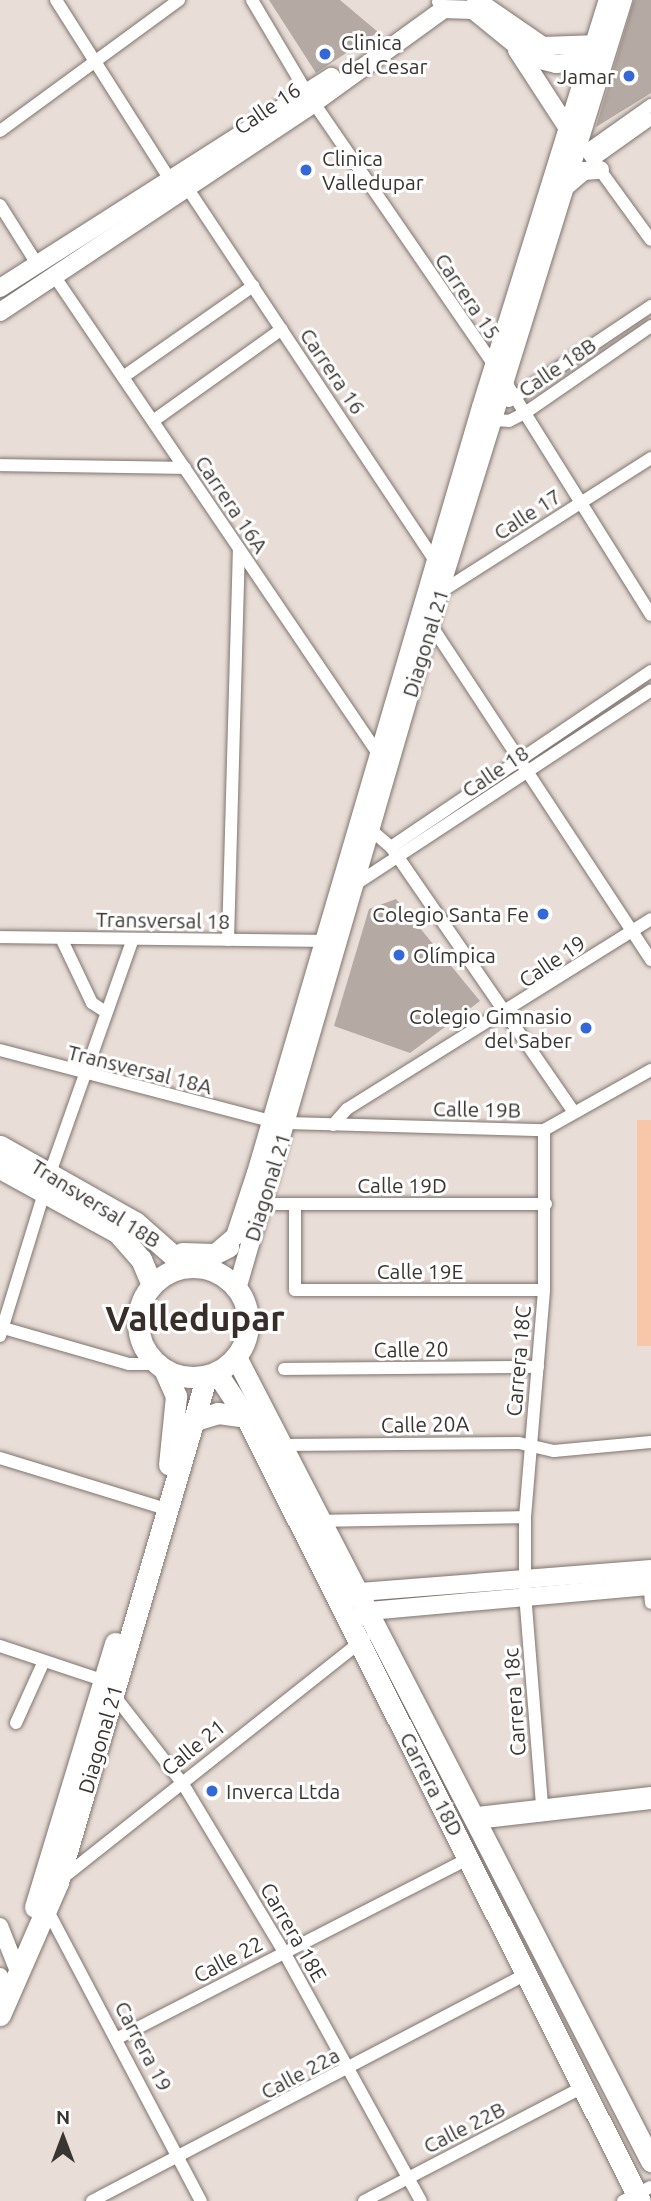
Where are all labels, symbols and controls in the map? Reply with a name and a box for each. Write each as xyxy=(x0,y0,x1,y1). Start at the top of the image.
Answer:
place label: Clinica del Cesar xyxy=(341,29,427,79)
marker: Clinica del Cesar xyxy=(315,44,335,64)
place label: Jamar xyxy=(557,63,615,89)
marker: Jamar xyxy=(621,68,637,84)
street label: Calle 16 xyxy=(229,77,305,139)
place label: Clinica Valledupar xyxy=(322,145,424,195)
marker: Clinica Valledupar xyxy=(296,160,316,180)
street label: Carrera 15 xyxy=(430,248,506,344)
street label: Carrera 16 xyxy=(295,323,371,419)
street label: Calle 18B xyxy=(513,332,601,402)
street label: Carrera 16A xyxy=(190,451,274,557)
street label: Calle 17 xyxy=(489,483,565,545)
street label: Diagonal 21 xyxy=(397,586,453,700)
street label: Calle 18 xyxy=(457,740,533,802)
place label: Colegio Santa Fe xyxy=(372,901,529,927)
street label: Transversal 18 xyxy=(96,906,230,934)
marker: Colegio Santa Fe xyxy=(535,906,551,922)
street label: Calle 19 xyxy=(514,930,590,992)
place label: Olímpica xyxy=(413,942,496,968)
marker: Olímpica xyxy=(391,947,407,963)
place label: Colegio Gimnasio del Saber xyxy=(409,1003,572,1053)
marker: Colegio Gimnasio del Saber xyxy=(578,1020,594,1036)
street label: Transversal 18A xyxy=(65,1039,215,1099)
street label: Calle 19B xyxy=(433,1096,521,1122)
street label: Diagonal 21 xyxy=(239,1130,295,1244)
street label: Transversal 18B xyxy=(27,1153,165,1253)
street label: Calle 19D xyxy=(357,1172,447,1198)
street label: Calle 19E xyxy=(377,1258,463,1284)
district label: Valledupar xyxy=(105,1297,285,1339)
street label: Carrera 18C xyxy=(501,1304,535,1418)
street label: Calle 20 xyxy=(373,1336,449,1362)
street label: Calle 20A xyxy=(381,1411,469,1437)
street label: Carrera 18c xyxy=(498,1647,530,1757)
street label: Diagonal 21 xyxy=(72,1682,128,1796)
street label: Calle 21 xyxy=(156,1714,230,1780)
street label: Carrera 18D xyxy=(395,1728,469,1840)
place label: Inverca Ltda xyxy=(226,1778,340,1804)
marker: Inverca Ltda xyxy=(204,1783,220,1799)
street label: Carrera 18E xyxy=(256,1878,332,1986)
street label: Calle 22 xyxy=(189,1930,267,1988)
street label: Carrera 19 xyxy=(110,1997,178,2095)
street label: Calle 22a xyxy=(256,2042,344,2104)
street label: Calle 22B xyxy=(419,2096,509,2158)
north arrow xyxy=(28,2103,98,2173)
text: N xyxy=(56,2106,70,2128)

